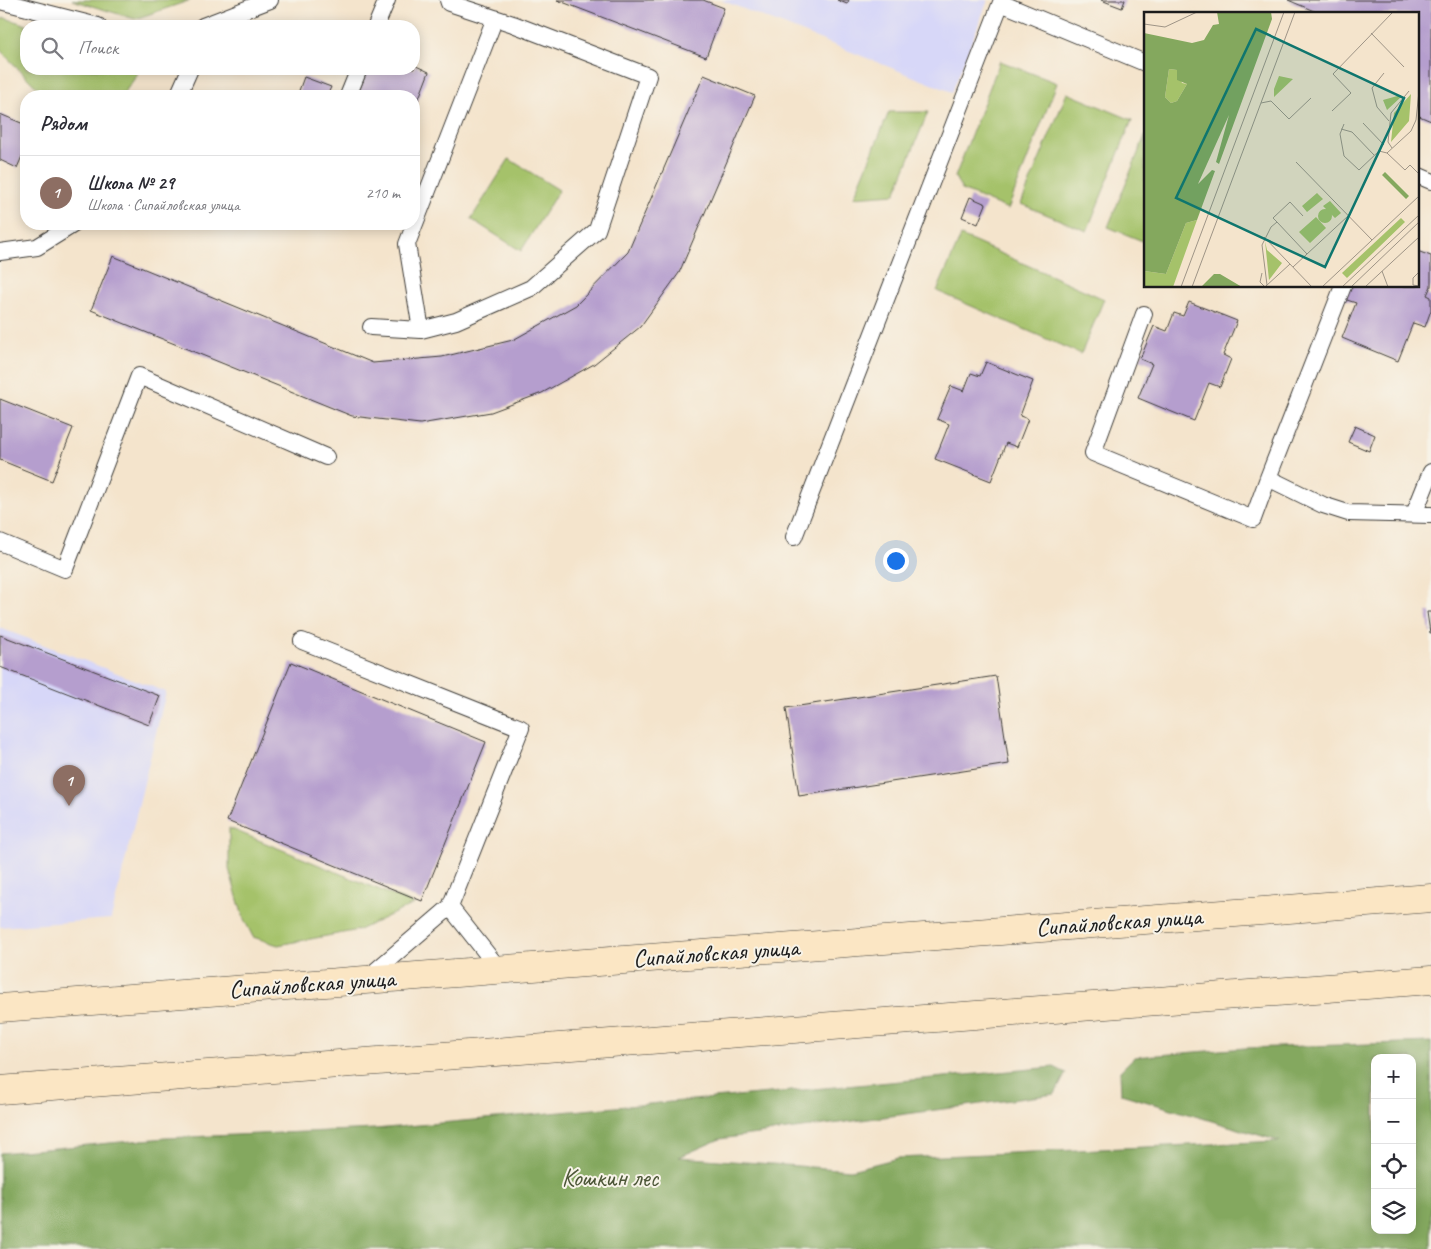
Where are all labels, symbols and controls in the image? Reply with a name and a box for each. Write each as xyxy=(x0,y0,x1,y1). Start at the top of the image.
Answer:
inset map xyxy=(1144,12,1418,288)
search box xyxy=(20,20,420,75)
icon: search xyxy=(38,34,66,62)
text: Поиск xyxy=(78,36,118,60)
text: Рядом xyxy=(40,110,87,136)
text: Школа № 29 xyxy=(87,171,174,195)
text: 1 xyxy=(52,183,60,203)
text: 210 m xyxy=(366,183,400,203)
text: Школа · Сипайловская улица xyxy=(87,195,240,215)
your location xyxy=(883,548,909,574)
pin: 1 xyxy=(53,765,85,806)
street label: Сипайловская улица xyxy=(1035,900,1206,944)
street label: Сипайловская улица xyxy=(632,931,803,975)
street label: Сипайловская улица xyxy=(228,962,399,1006)
map controls xyxy=(1371,1054,1416,1234)
button: + xyxy=(1371,1054,1416,1099)
button: − xyxy=(1371,1099,1416,1144)
button: locate xyxy=(1371,1144,1416,1189)
park label: Кошкин лес xyxy=(562,1162,660,1194)
button: layers xyxy=(1371,1189,1416,1234)

